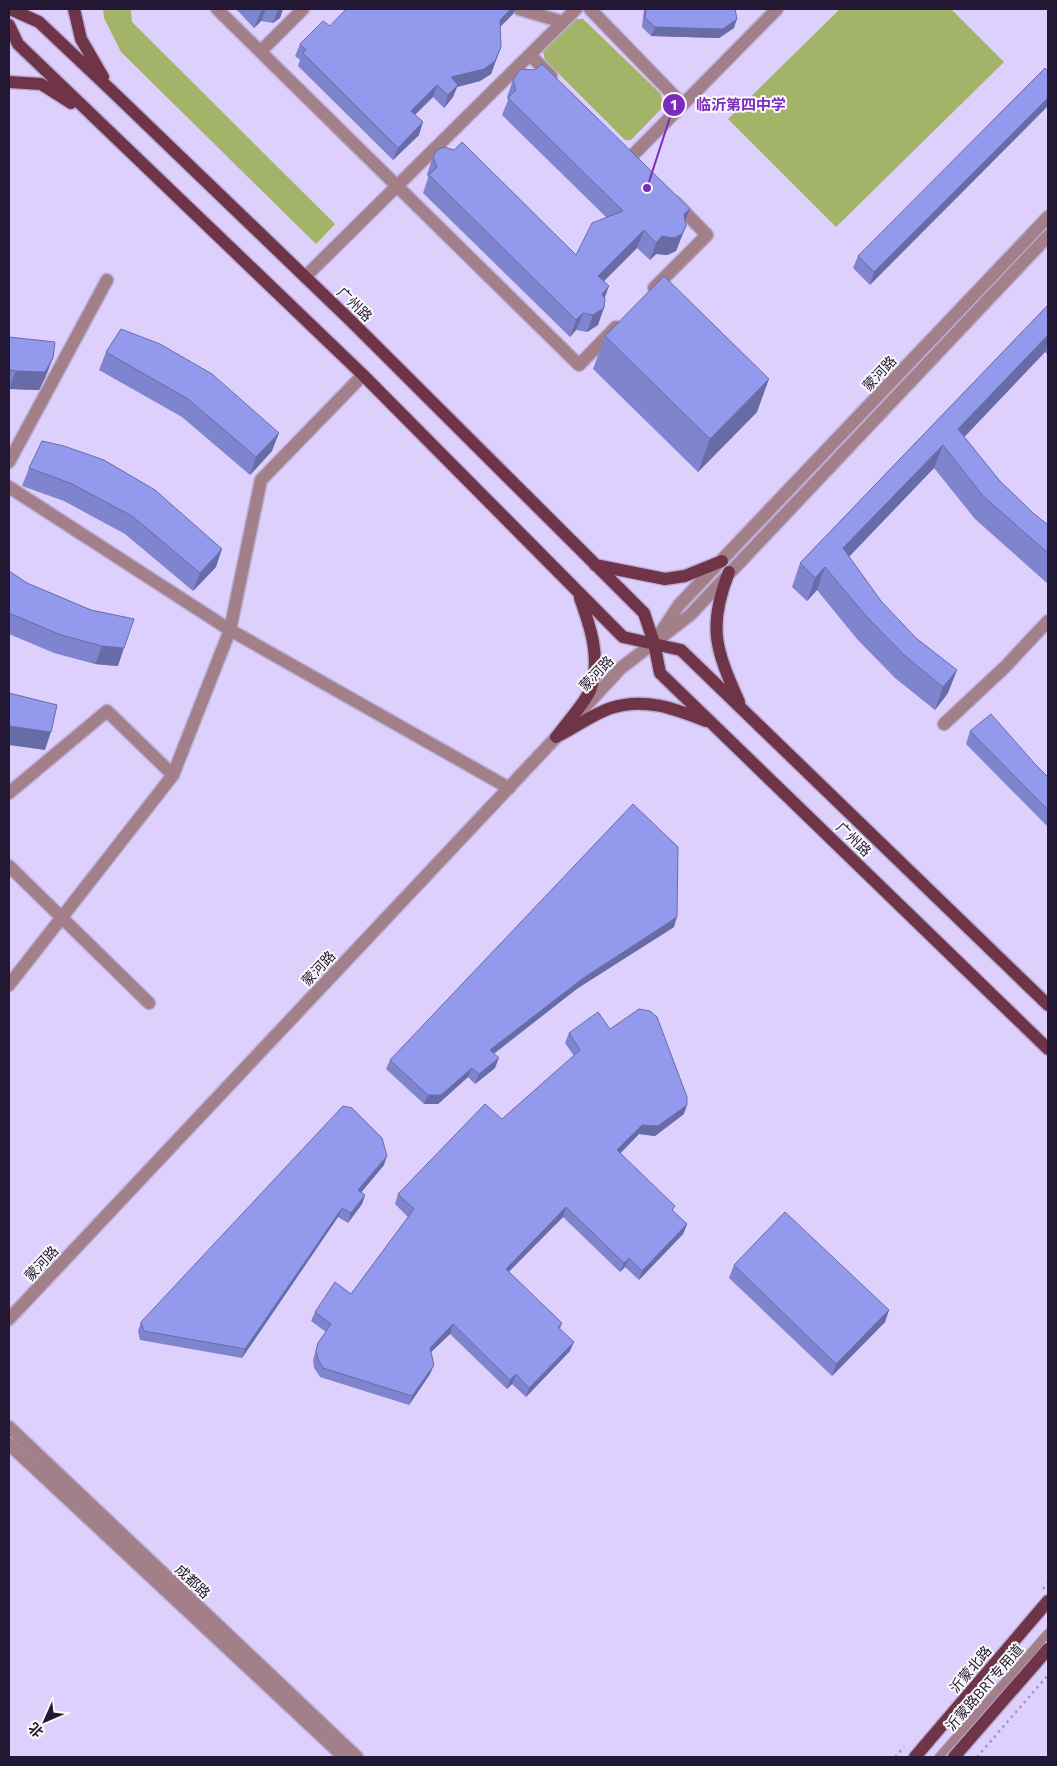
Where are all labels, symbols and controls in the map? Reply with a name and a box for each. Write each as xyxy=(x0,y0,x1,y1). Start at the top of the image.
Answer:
callout: 临沂第四中学 xyxy=(661,90,796,120)
text: 1 xyxy=(670,94,678,114)
text: 临沂第四中学 xyxy=(696,94,786,114)
street label: 广州路 xyxy=(333,283,377,325)
street label: 蒙河路 xyxy=(858,351,900,395)
street label: 蒙河路 xyxy=(575,651,617,695)
street label: 广州路 xyxy=(832,818,876,860)
street label: 蒙河路 xyxy=(297,946,339,990)
street label: 蒙河路 xyxy=(20,1241,62,1285)
street label: 成都路 xyxy=(171,1560,215,1602)
street label: 沂蒙路BRT专用道 xyxy=(941,1639,1027,1735)
street label: 沂蒙北路 xyxy=(945,1641,995,1697)
north arrow xyxy=(20,1696,70,1746)
text: 北 xyxy=(24,1719,47,1742)

